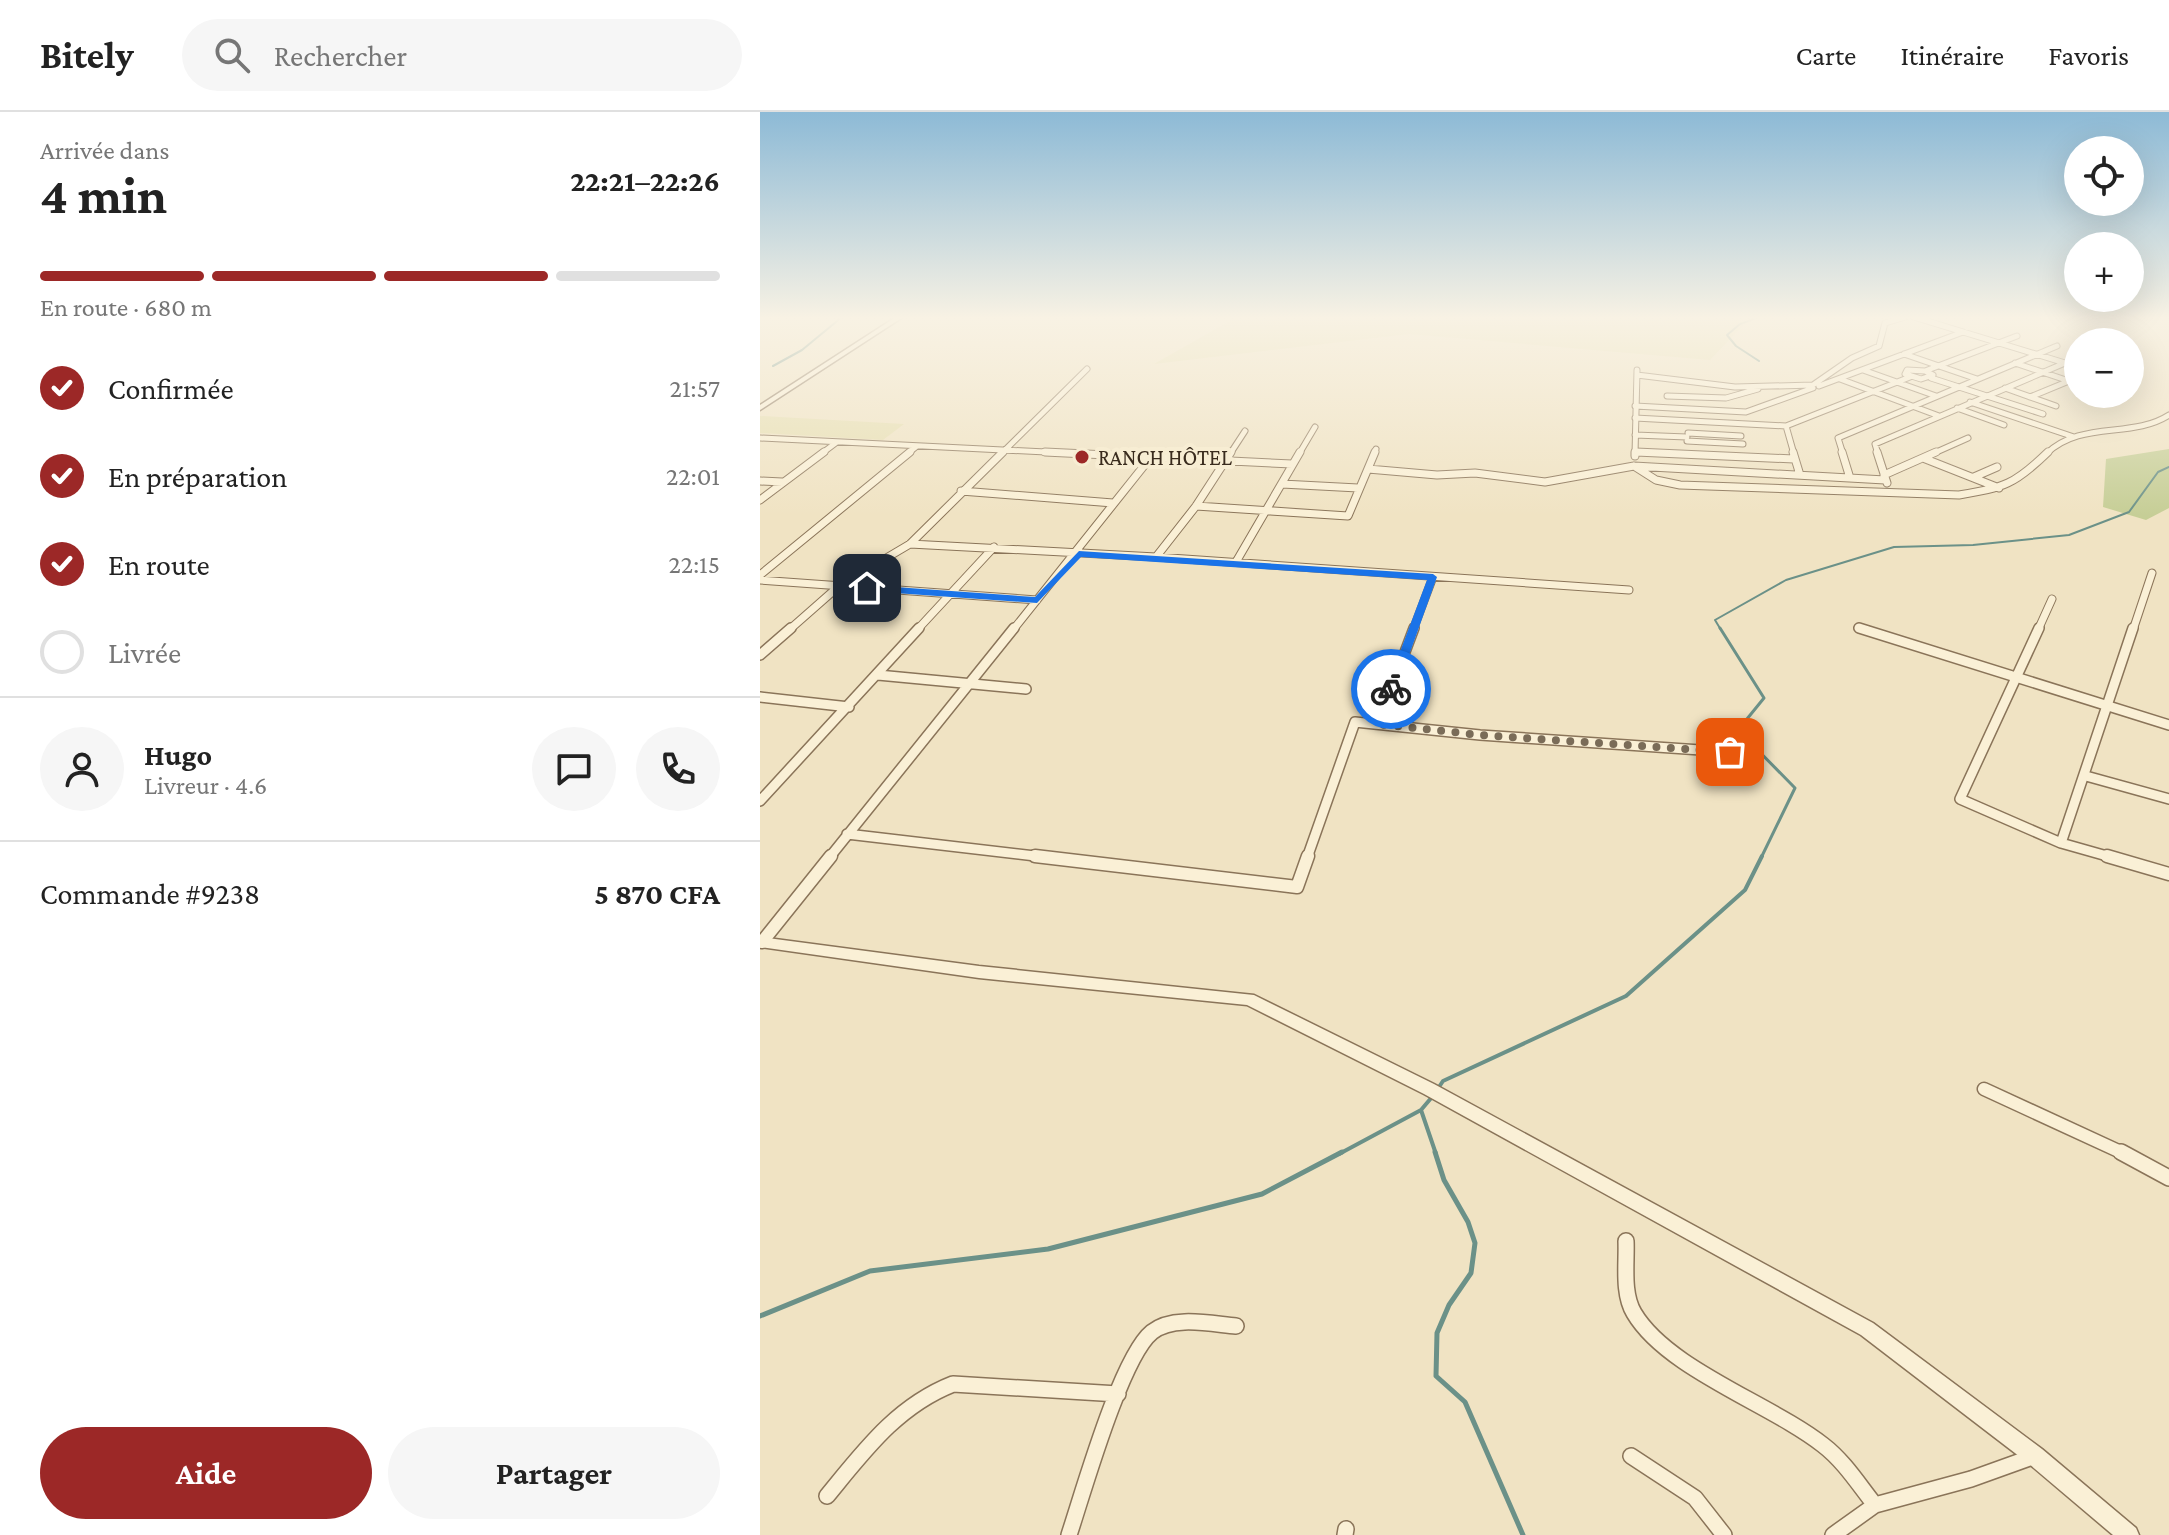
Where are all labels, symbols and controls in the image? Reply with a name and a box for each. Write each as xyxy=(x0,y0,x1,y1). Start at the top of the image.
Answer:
search box xyxy=(182,19,742,91)
icon: search xyxy=(210,33,254,77)
text: Bitely xyxy=(40,34,134,76)
text: Rechercher xyxy=(274,39,407,72)
text: Carte xyxy=(1796,40,1856,71)
text: Itinéraire xyxy=(1900,40,2004,71)
text: Favoris xyxy=(2048,40,2129,71)
text: Arrivée dans xyxy=(40,136,169,165)
map controls xyxy=(2064,136,2144,408)
button: locate xyxy=(2064,136,2144,216)
text: 22:21–22:26 xyxy=(570,164,720,197)
text: 4 min xyxy=(40,166,167,224)
button: + xyxy=(2064,232,2144,312)
text: En route · 680 m xyxy=(40,293,212,322)
button: − xyxy=(2064,328,2144,408)
icon: check xyxy=(40,366,84,410)
text: Confirmée xyxy=(108,372,234,405)
text: 21:57 xyxy=(670,374,720,403)
place label: RANCH HÔTEL xyxy=(1098,445,1232,470)
marker: RANCH HÔTEL xyxy=(1073,448,1091,466)
icon: check xyxy=(40,454,84,498)
text: En préparation xyxy=(108,460,287,493)
text: 22:01 xyxy=(666,462,720,491)
icon: check xyxy=(40,542,84,586)
text: En route xyxy=(108,548,210,581)
text: 22:15 xyxy=(669,550,720,579)
pin xyxy=(833,554,901,622)
icon: home xyxy=(845,566,889,610)
text: Livrée xyxy=(108,636,181,669)
courier xyxy=(1351,649,1431,729)
icon: bike xyxy=(1369,667,1413,711)
pin xyxy=(1696,718,1764,786)
button: person xyxy=(40,727,124,811)
button: chat xyxy=(532,727,616,811)
button: phone xyxy=(636,727,720,811)
icon: bag xyxy=(1708,730,1752,774)
text: Hugo xyxy=(144,738,212,771)
text: Livreur · 4.6 xyxy=(144,771,267,800)
text: Commande #9238 xyxy=(40,877,260,910)
text: 5 870 CFA xyxy=(594,877,720,910)
button: Aide xyxy=(40,1427,372,1519)
button: Partager xyxy=(388,1427,720,1519)

